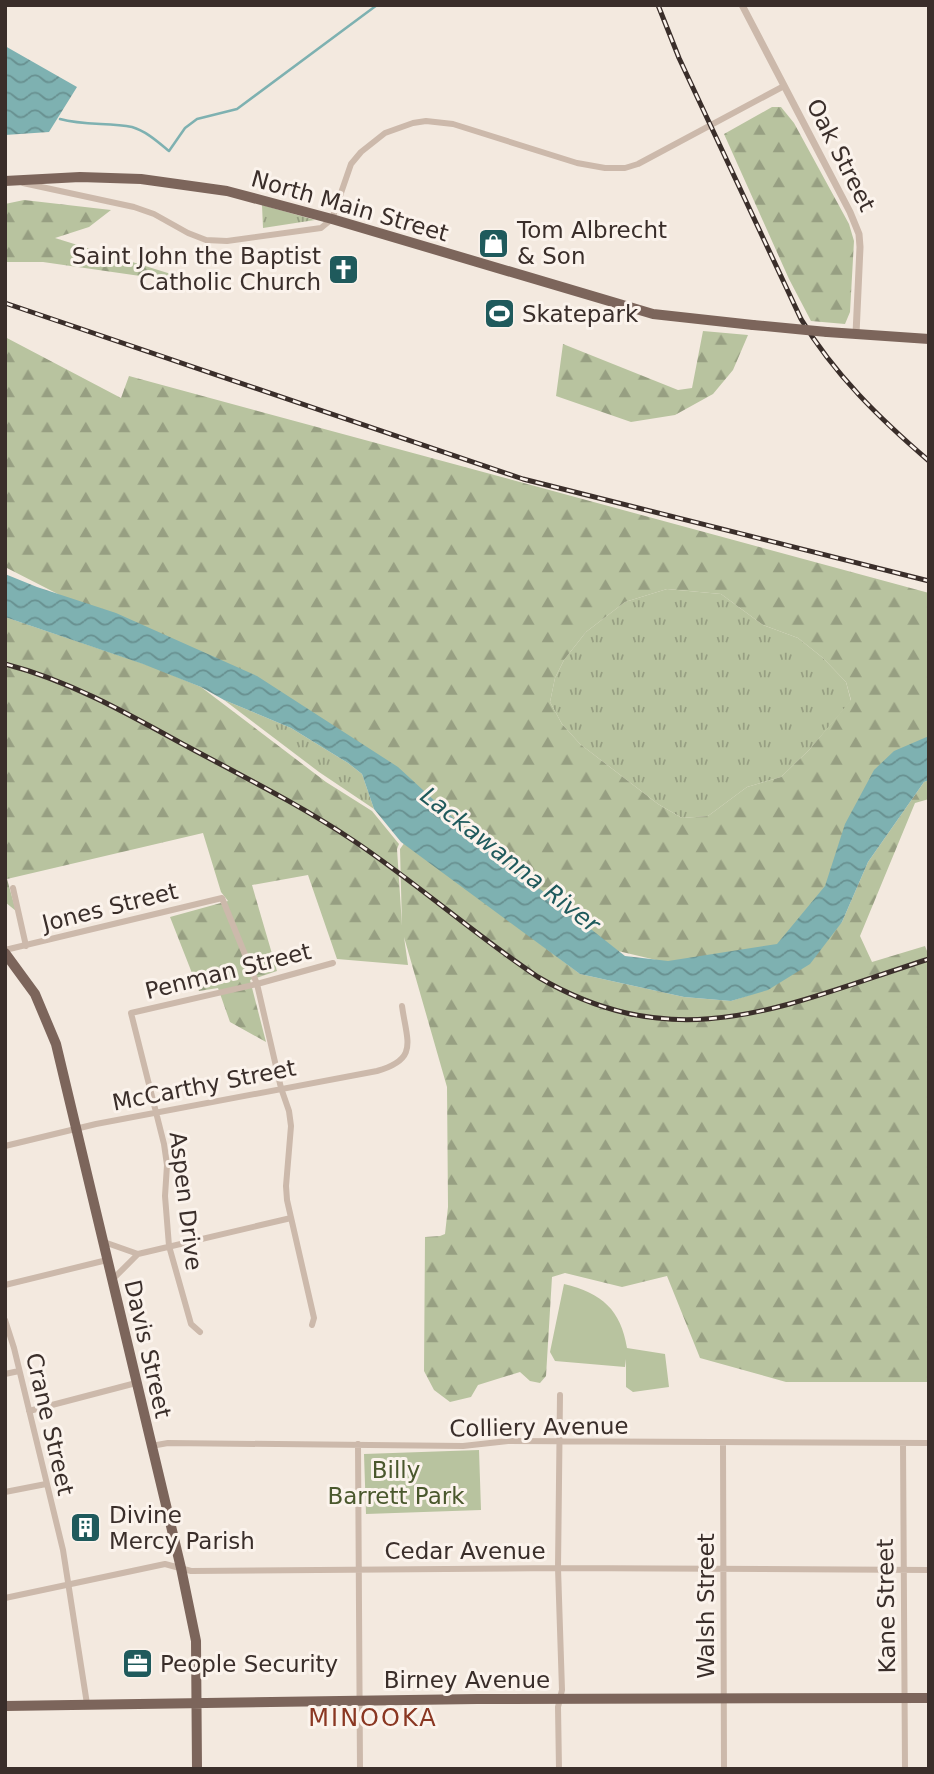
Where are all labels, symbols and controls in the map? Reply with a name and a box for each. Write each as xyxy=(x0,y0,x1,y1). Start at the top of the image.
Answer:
street label: Oak Street xyxy=(802,94,880,216)
street label: North Main Street xyxy=(248,165,452,247)
place label: Tom Albrecht & Son xyxy=(516,217,667,269)
shop icon: Tom Albrecht & Son xyxy=(477,226,511,260)
place label: Saint John the Baptist Catholic Church xyxy=(72,243,321,295)
church icon: Saint John the Baptist Catholic Church xyxy=(327,252,361,286)
sports icon: Skatepark xyxy=(482,297,516,331)
place label: Skatepark xyxy=(522,301,639,327)
water label: Lackawanna River xyxy=(415,782,607,940)
street label: Jones Street xyxy=(38,878,180,937)
street label: Penman Street xyxy=(142,938,314,1004)
street label: McCarthy Street xyxy=(110,1054,298,1116)
street label: Aspen Drive xyxy=(165,1130,207,1272)
street label: Davis Street xyxy=(119,1277,177,1421)
street label: Crane Street xyxy=(21,1350,79,1498)
street label: Colliery Avenue xyxy=(449,1412,629,1442)
park label: Billy Barrett Park xyxy=(327,1457,465,1509)
place label: Divine Mercy Parish xyxy=(109,1502,255,1554)
building icon: Divine Mercy Parish xyxy=(69,1511,103,1545)
street label: Walsh Street xyxy=(693,1533,719,1679)
street label: Cedar Avenue xyxy=(384,1538,546,1564)
street label: Kane Street xyxy=(872,1538,900,1674)
office icon: People Security xyxy=(120,1647,154,1681)
place label: People Security xyxy=(160,1651,338,1677)
street label: Birney Avenue xyxy=(384,1667,550,1693)
district label: MINOOKA xyxy=(308,1704,438,1732)

